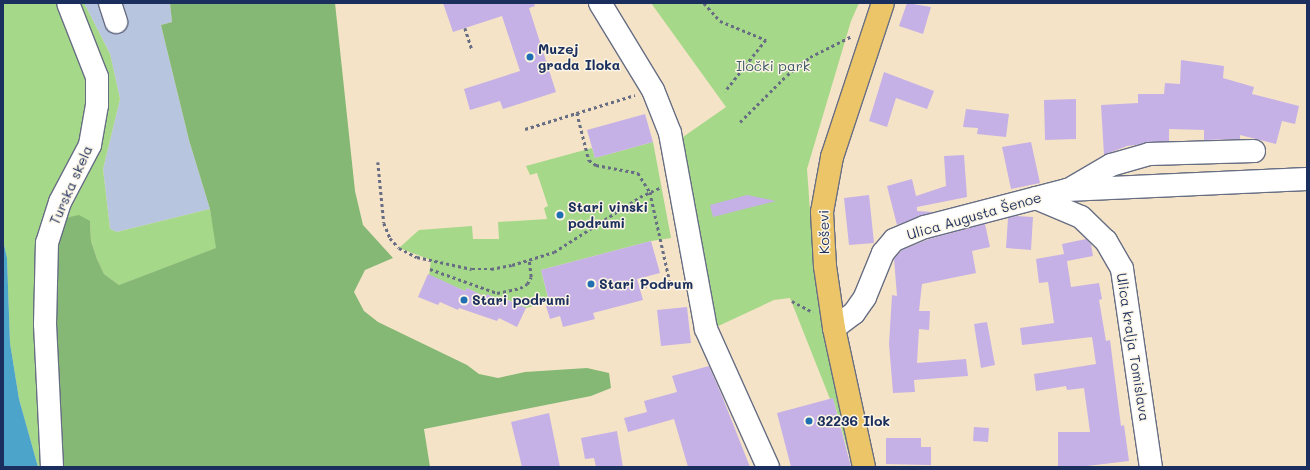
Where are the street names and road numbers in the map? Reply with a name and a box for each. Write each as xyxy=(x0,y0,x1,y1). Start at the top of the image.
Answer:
street label: Turska skela xyxy=(46,143,96,227)
street label: Ulica Augusta Šenoe xyxy=(905,189,1043,243)
street label: Koševi xyxy=(815,210,833,254)
street label: Ulica kralja Tomislava xyxy=(1113,272,1153,422)

